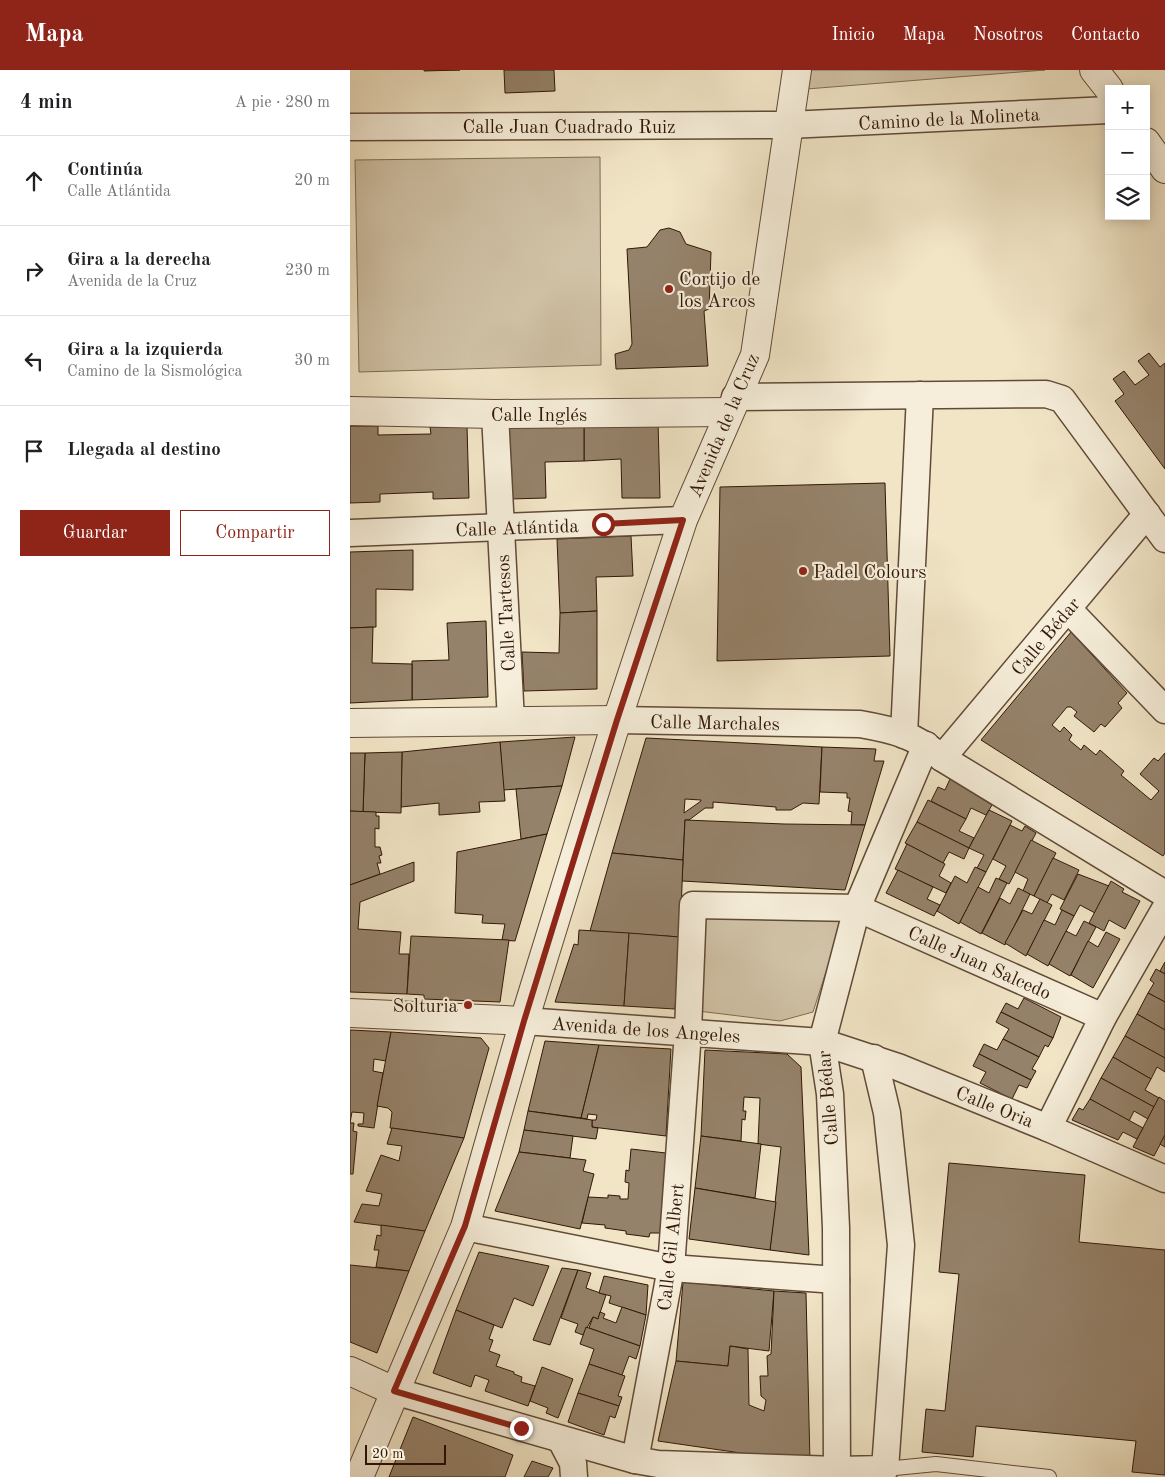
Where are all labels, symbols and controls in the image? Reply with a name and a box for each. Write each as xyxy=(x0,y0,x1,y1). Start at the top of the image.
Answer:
text: Mapa xyxy=(25,23,84,47)
text: Inicio xyxy=(832,26,875,44)
text: Mapa xyxy=(903,26,945,44)
text: Nosotros xyxy=(973,26,1043,44)
text: Contacto xyxy=(1071,26,1140,44)
map controls xyxy=(1105,85,1150,220)
button: + xyxy=(1105,85,1150,130)
text: 4 min xyxy=(20,92,73,113)
text: A pie · 280 m xyxy=(235,95,330,111)
street label: Camino de la Molineta xyxy=(858,106,1041,135)
street label: Calle Juan Cuadrado Ruiz xyxy=(462,119,676,138)
button: − xyxy=(1105,130,1150,175)
text: Continúa xyxy=(67,161,143,180)
icon: ahead xyxy=(20,167,48,195)
text: 20 m xyxy=(294,173,330,189)
button: layers xyxy=(1105,175,1150,220)
text: Calle Atlántida xyxy=(67,184,171,200)
text: Gira a la derecha xyxy=(67,251,211,270)
icon: right xyxy=(20,257,48,285)
text: 230 m xyxy=(285,263,330,279)
place label: Cortijo de los Arcos xyxy=(679,271,760,312)
text: Avenida de la Cruz xyxy=(67,274,197,290)
marker: Cortijo de los Arcos xyxy=(663,283,675,295)
text: Gira a la izquierda xyxy=(67,341,223,360)
icon: left xyxy=(20,347,48,375)
street label: Avenida de la Cruz xyxy=(686,351,764,501)
text: 30 m xyxy=(294,353,330,369)
text: Camino de la Sismológica xyxy=(67,364,243,380)
street label: Calle Inglés xyxy=(491,407,587,426)
icon: arrive xyxy=(20,437,48,465)
text: Llegada al destino xyxy=(67,441,221,460)
button: Guardar xyxy=(20,510,170,556)
button: Compartir xyxy=(180,510,330,556)
route start xyxy=(592,513,615,536)
street label: Calle Atlántida xyxy=(455,518,580,541)
street label: Calle Tartesos xyxy=(495,554,520,672)
place label: Padel Colours xyxy=(813,564,926,583)
marker: Padel Colours xyxy=(797,565,809,577)
street label: Calle Bédar xyxy=(1009,595,1085,680)
street label: Calle Marchales xyxy=(650,714,780,735)
street label: Calle Juan Salcedo xyxy=(905,924,1053,1004)
place label: Solturia xyxy=(393,998,459,1017)
marker: Solturia xyxy=(462,999,474,1011)
street label: Avenida de los Angeles xyxy=(551,1015,741,1048)
street label: Calle Bédar xyxy=(816,1049,843,1146)
street label: Calle Oria xyxy=(952,1084,1036,1133)
street label: Calle Gil Albert xyxy=(656,1182,689,1312)
route end xyxy=(510,1417,533,1440)
scale bar xyxy=(365,1442,446,1465)
text: 20 m xyxy=(372,1447,403,1461)

